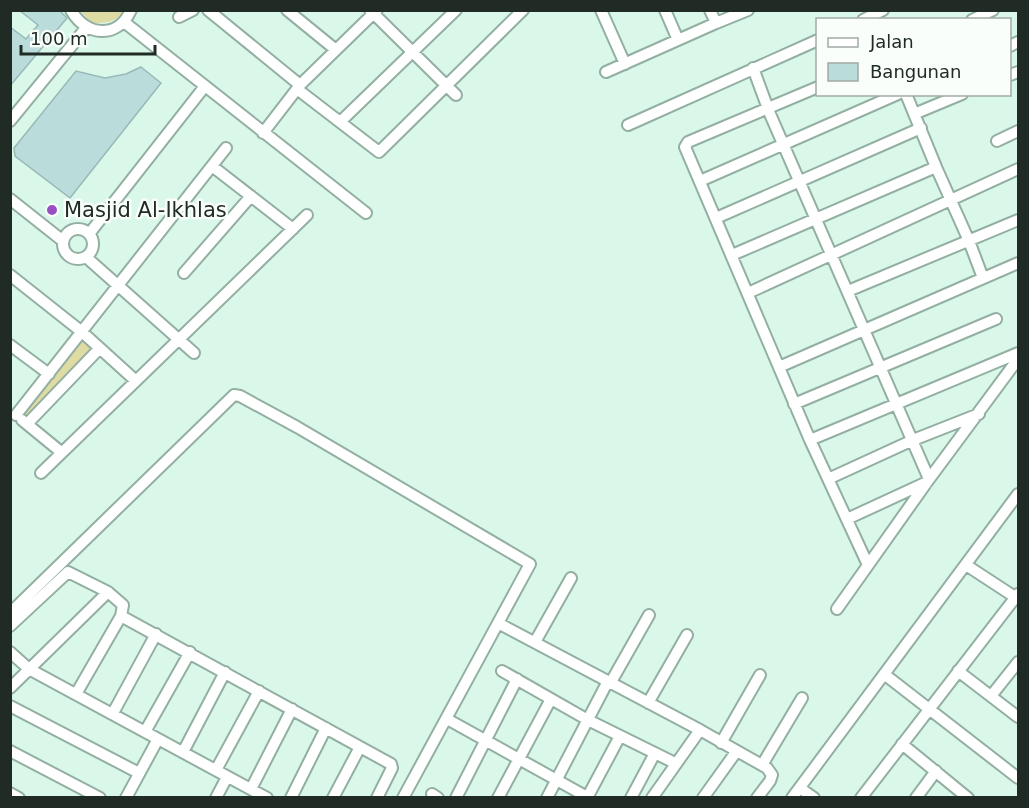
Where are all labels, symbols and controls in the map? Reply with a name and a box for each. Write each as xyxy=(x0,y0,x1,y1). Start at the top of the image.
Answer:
scale bar xyxy=(21,18,154,56)
legend xyxy=(816,18,1011,96)
text: 100 m xyxy=(30,28,88,49)
text: Jalan xyxy=(869,31,914,52)
text: Bangunan xyxy=(870,61,961,82)
place label: Masjid Al-Ikhlas xyxy=(64,198,227,222)
marker: Masjid Al-Ikhlas xyxy=(45,203,59,217)

